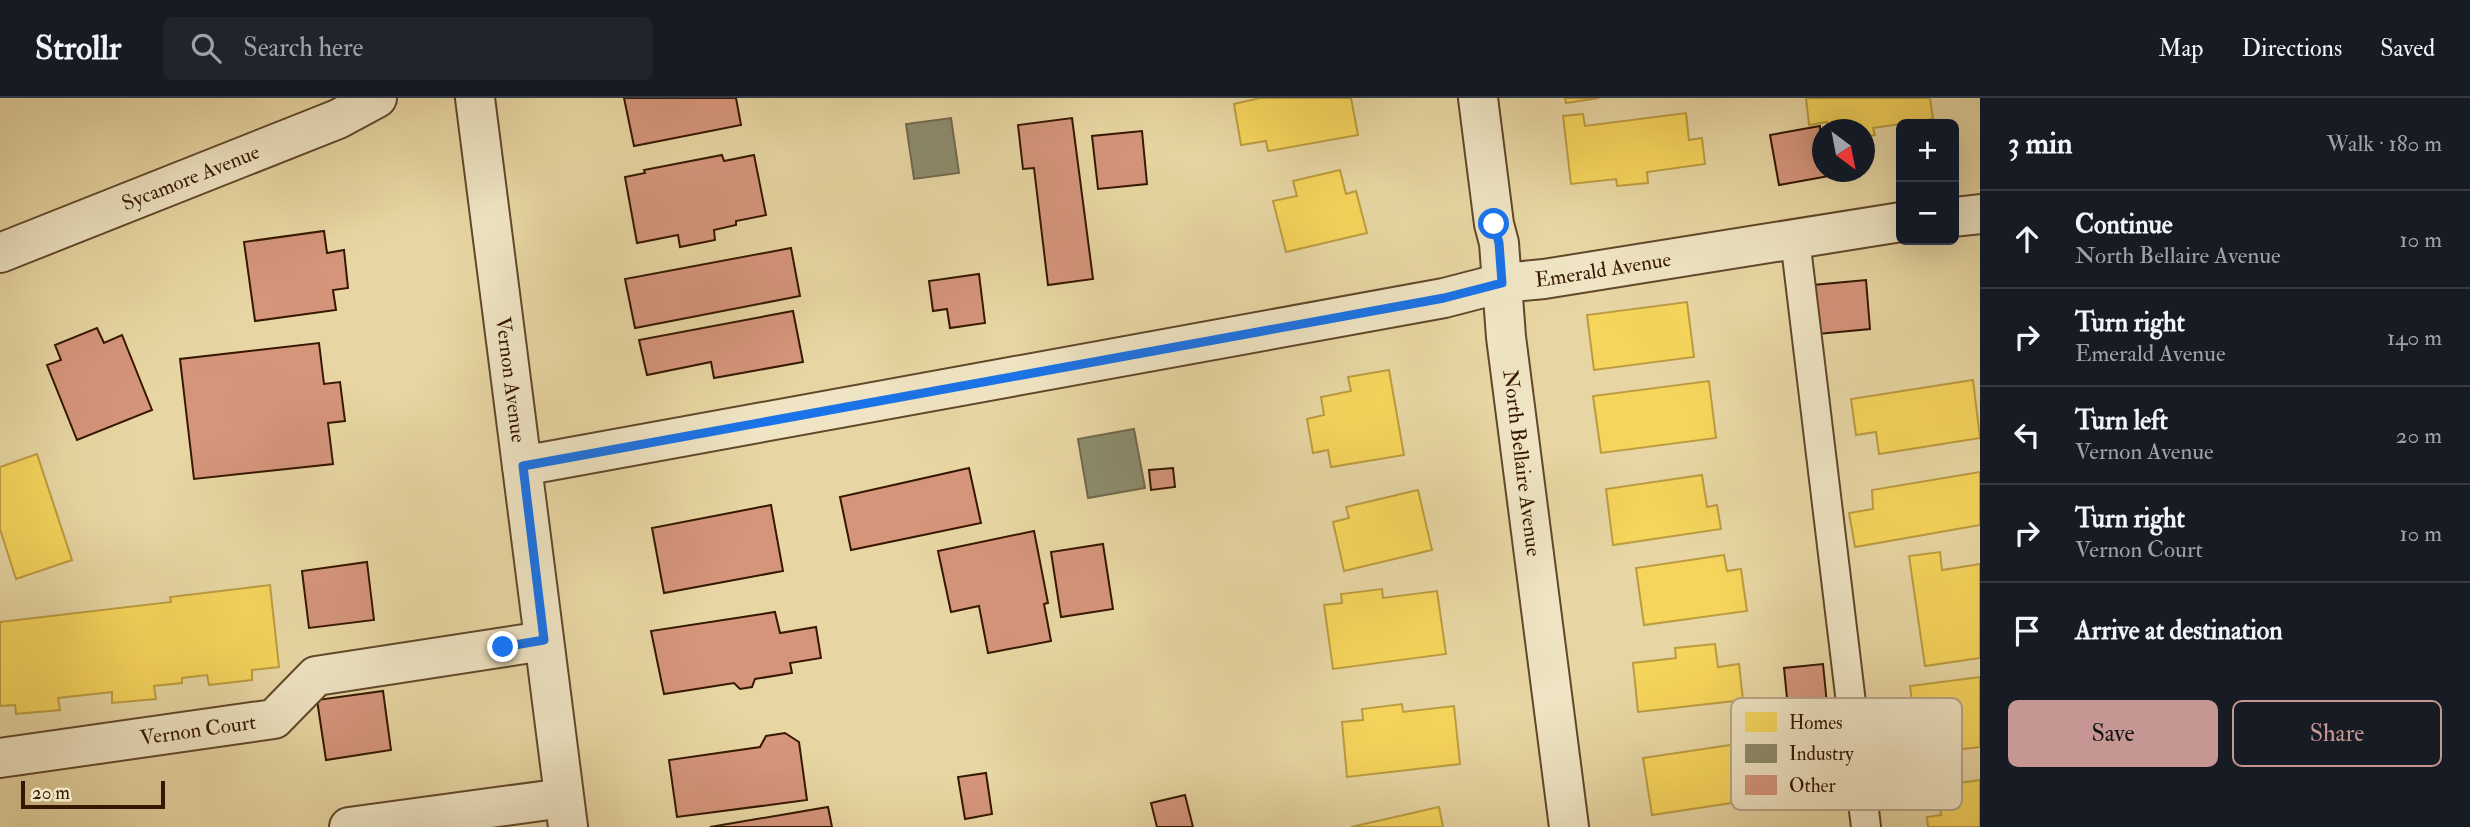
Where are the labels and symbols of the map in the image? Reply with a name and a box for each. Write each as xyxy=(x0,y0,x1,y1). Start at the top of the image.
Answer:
north arrow xyxy=(1812,119,1875,182)
street label: Sycamore Avenue xyxy=(118,138,264,217)
route start xyxy=(1478,208,1509,239)
street label: Emerald Avenue xyxy=(1534,245,1673,293)
street label: Vernon Avenue xyxy=(490,315,532,444)
street label: North Bellaire Avenue xyxy=(1497,368,1548,558)
route end xyxy=(487,631,518,662)
legend xyxy=(1731,698,1962,810)
street label: Vernon Court xyxy=(138,708,258,751)
text: Homes xyxy=(1789,711,1843,735)
text: Industry xyxy=(1789,742,1854,766)
text: Other xyxy=(1789,774,1836,798)
scale bar xyxy=(21,778,164,810)

